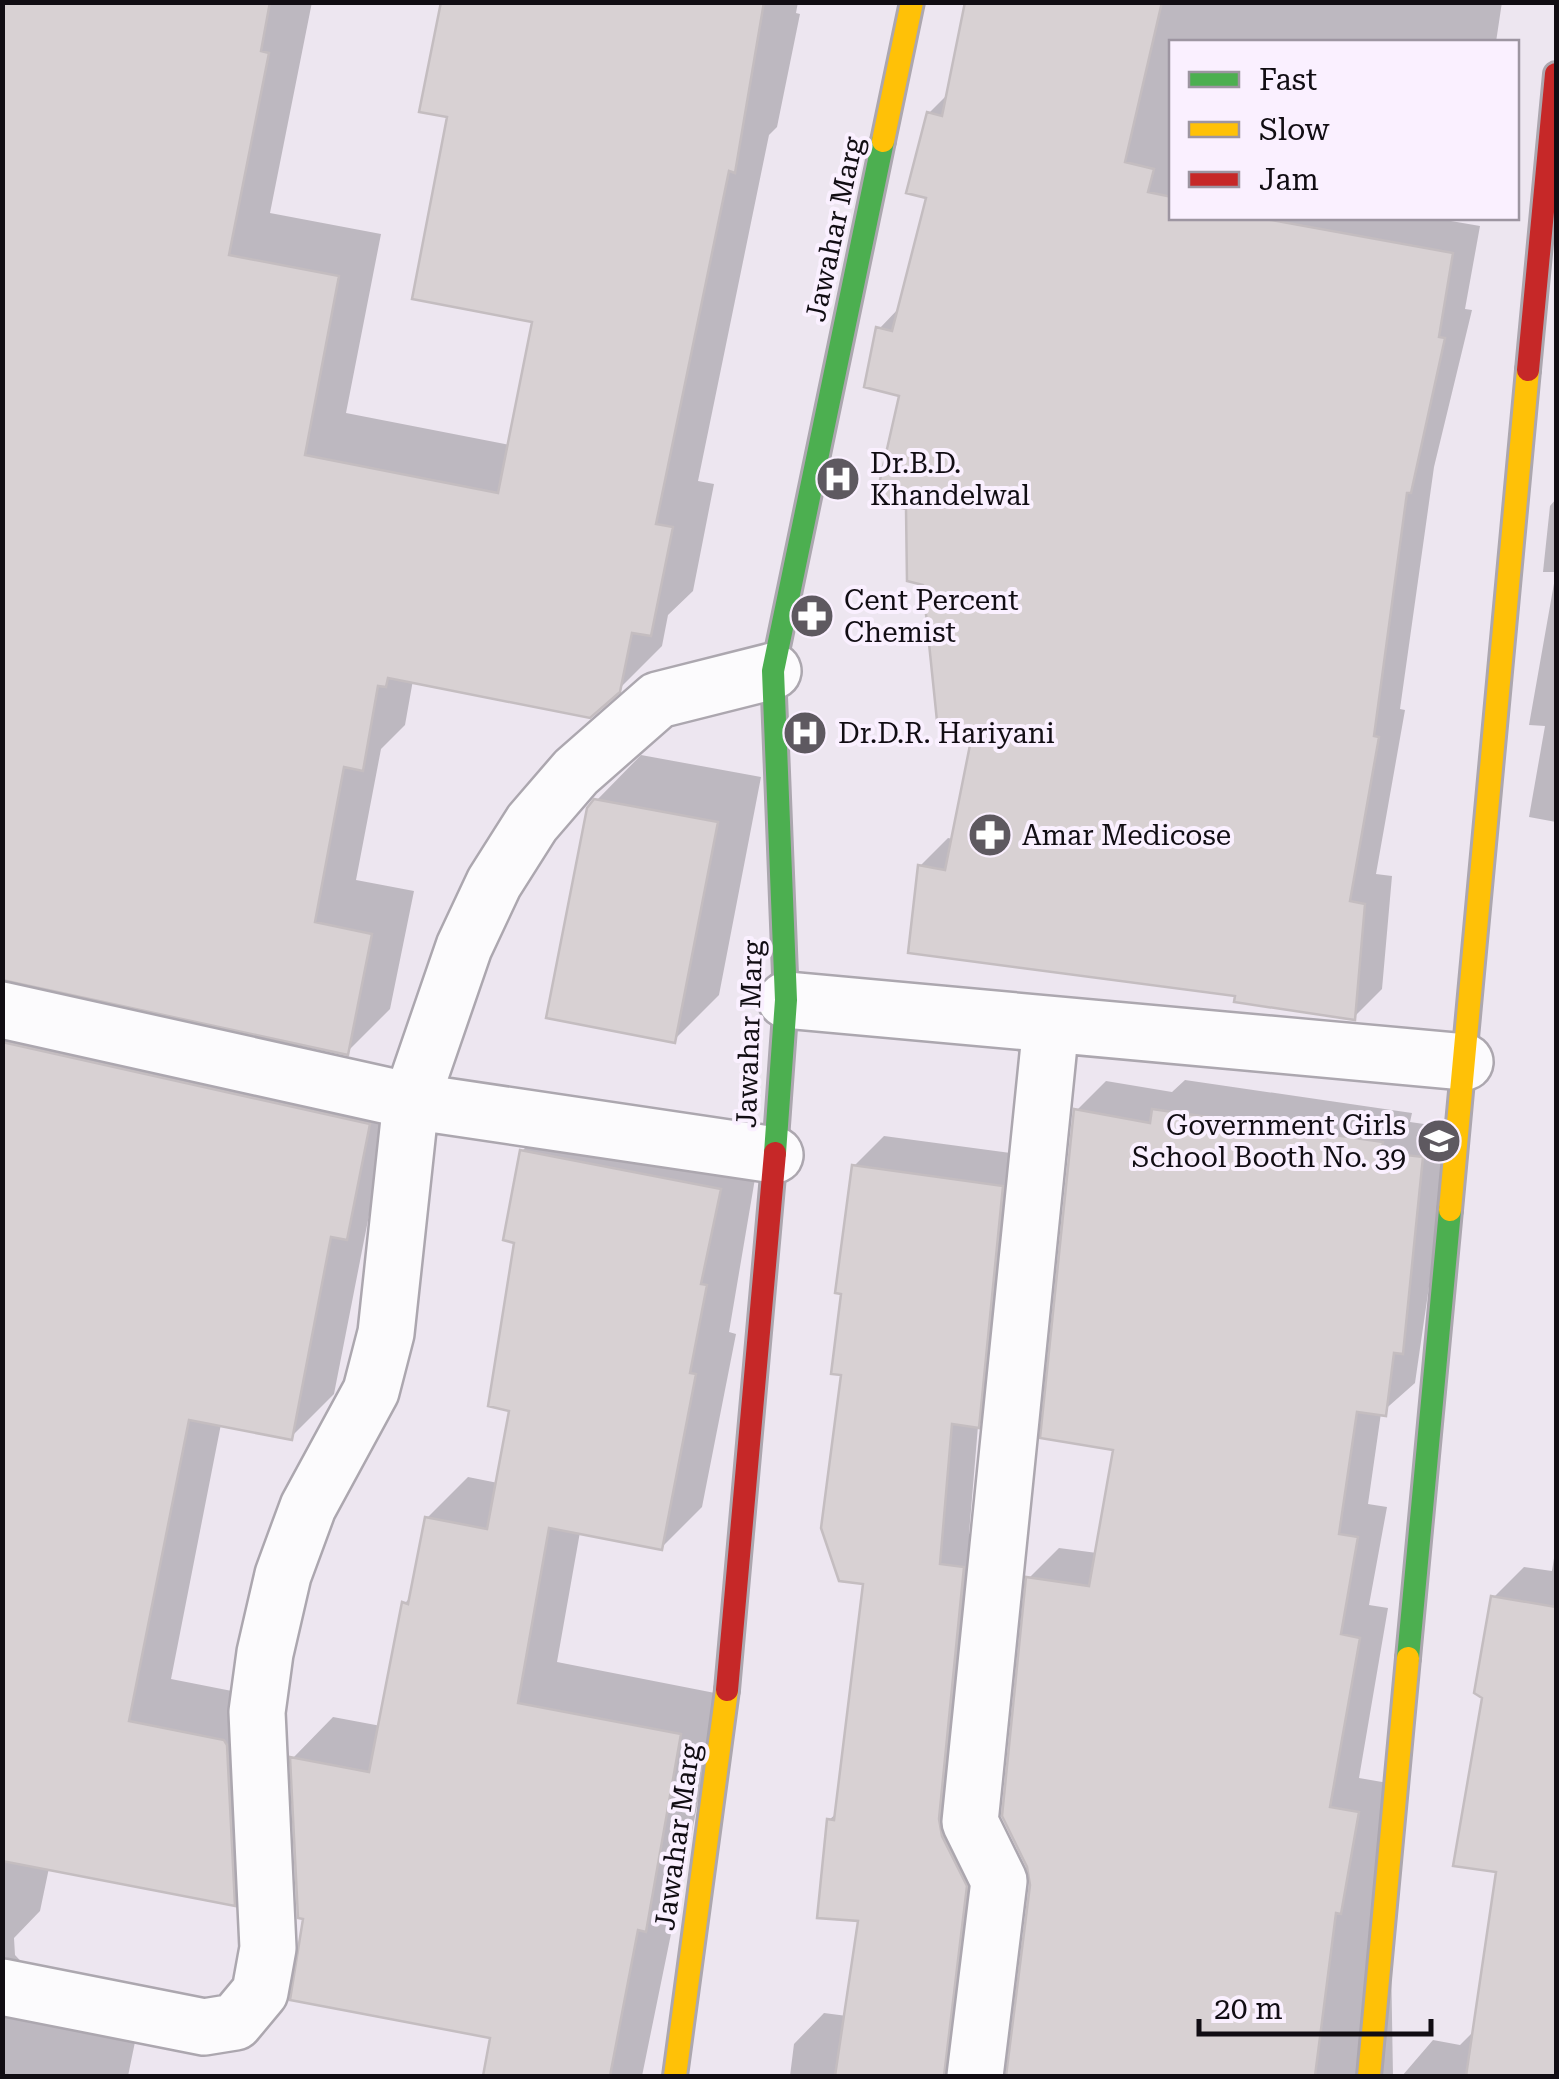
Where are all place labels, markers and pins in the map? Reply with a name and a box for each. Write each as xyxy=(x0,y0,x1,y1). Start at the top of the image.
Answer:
place label: Dr.B.D. Khandelwal xyxy=(870,447,1030,512)
hospital icon: Dr.B.D. Khandelwal xyxy=(815,456,861,502)
place label: Cent Percent Chemist xyxy=(844,584,1019,649)
pharmacy icon: Cent Percent Chemist xyxy=(789,593,835,639)
hospital icon: Dr.D.R. Hariyani xyxy=(782,710,828,756)
place label: Dr.D.R. Hariyani xyxy=(838,717,1055,750)
pharmacy icon: Amar Medicose xyxy=(967,812,1013,858)
place label: Amar Medicose xyxy=(1022,819,1231,852)
place label: Government Girls School Booth No. 39 xyxy=(1132,1109,1406,1174)
school or university icon: Government Girls School Booth No. 39 xyxy=(1416,1118,1462,1164)

